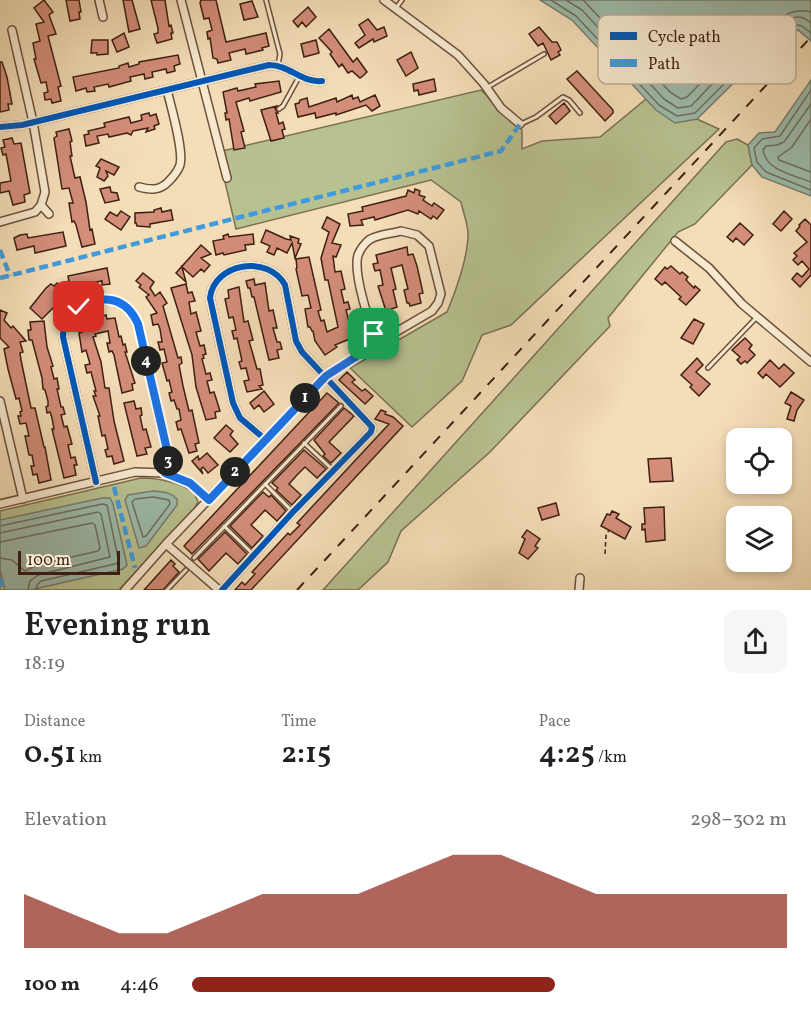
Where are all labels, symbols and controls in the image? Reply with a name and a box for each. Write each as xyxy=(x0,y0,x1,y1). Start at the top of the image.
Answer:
legend xyxy=(598,15,796,84)
text: Cycle path xyxy=(648,27,721,49)
text: Path xyxy=(648,54,680,76)
pin xyxy=(53,281,104,332)
icon: check xyxy=(62,290,95,323)
pin xyxy=(348,308,399,359)
icon: arrive xyxy=(357,317,390,350)
pin: 4 xyxy=(131,346,161,376)
text: 4 xyxy=(141,350,151,372)
pin: 1 xyxy=(290,383,320,413)
text: 1 xyxy=(302,387,308,409)
map controls xyxy=(726,428,792,572)
button: locate xyxy=(726,428,792,494)
pin: 3 xyxy=(153,446,183,476)
text: 3 xyxy=(164,450,172,472)
pin: 2 xyxy=(220,457,250,487)
text: 2 xyxy=(231,461,239,483)
button: layers xyxy=(726,506,792,572)
scale bar xyxy=(18,548,120,576)
text: 100 m xyxy=(27,550,70,572)
text: Evening run xyxy=(24,604,211,650)
button: share xyxy=(724,610,787,673)
text: 18:19 xyxy=(24,650,65,678)
text: Distance xyxy=(24,711,85,733)
text: Time xyxy=(281,711,316,733)
text: Pace xyxy=(539,711,571,733)
text: 0.51 xyxy=(24,733,76,775)
text: 2:15 xyxy=(281,733,331,775)
text: 4:25 xyxy=(539,733,595,775)
text: km xyxy=(76,747,102,769)
text: /km xyxy=(595,747,627,769)
text: Elevation xyxy=(24,806,107,834)
text: 298–302 m xyxy=(690,806,787,834)
text: 100 m xyxy=(24,971,80,999)
text: 4:46 xyxy=(120,971,159,999)

